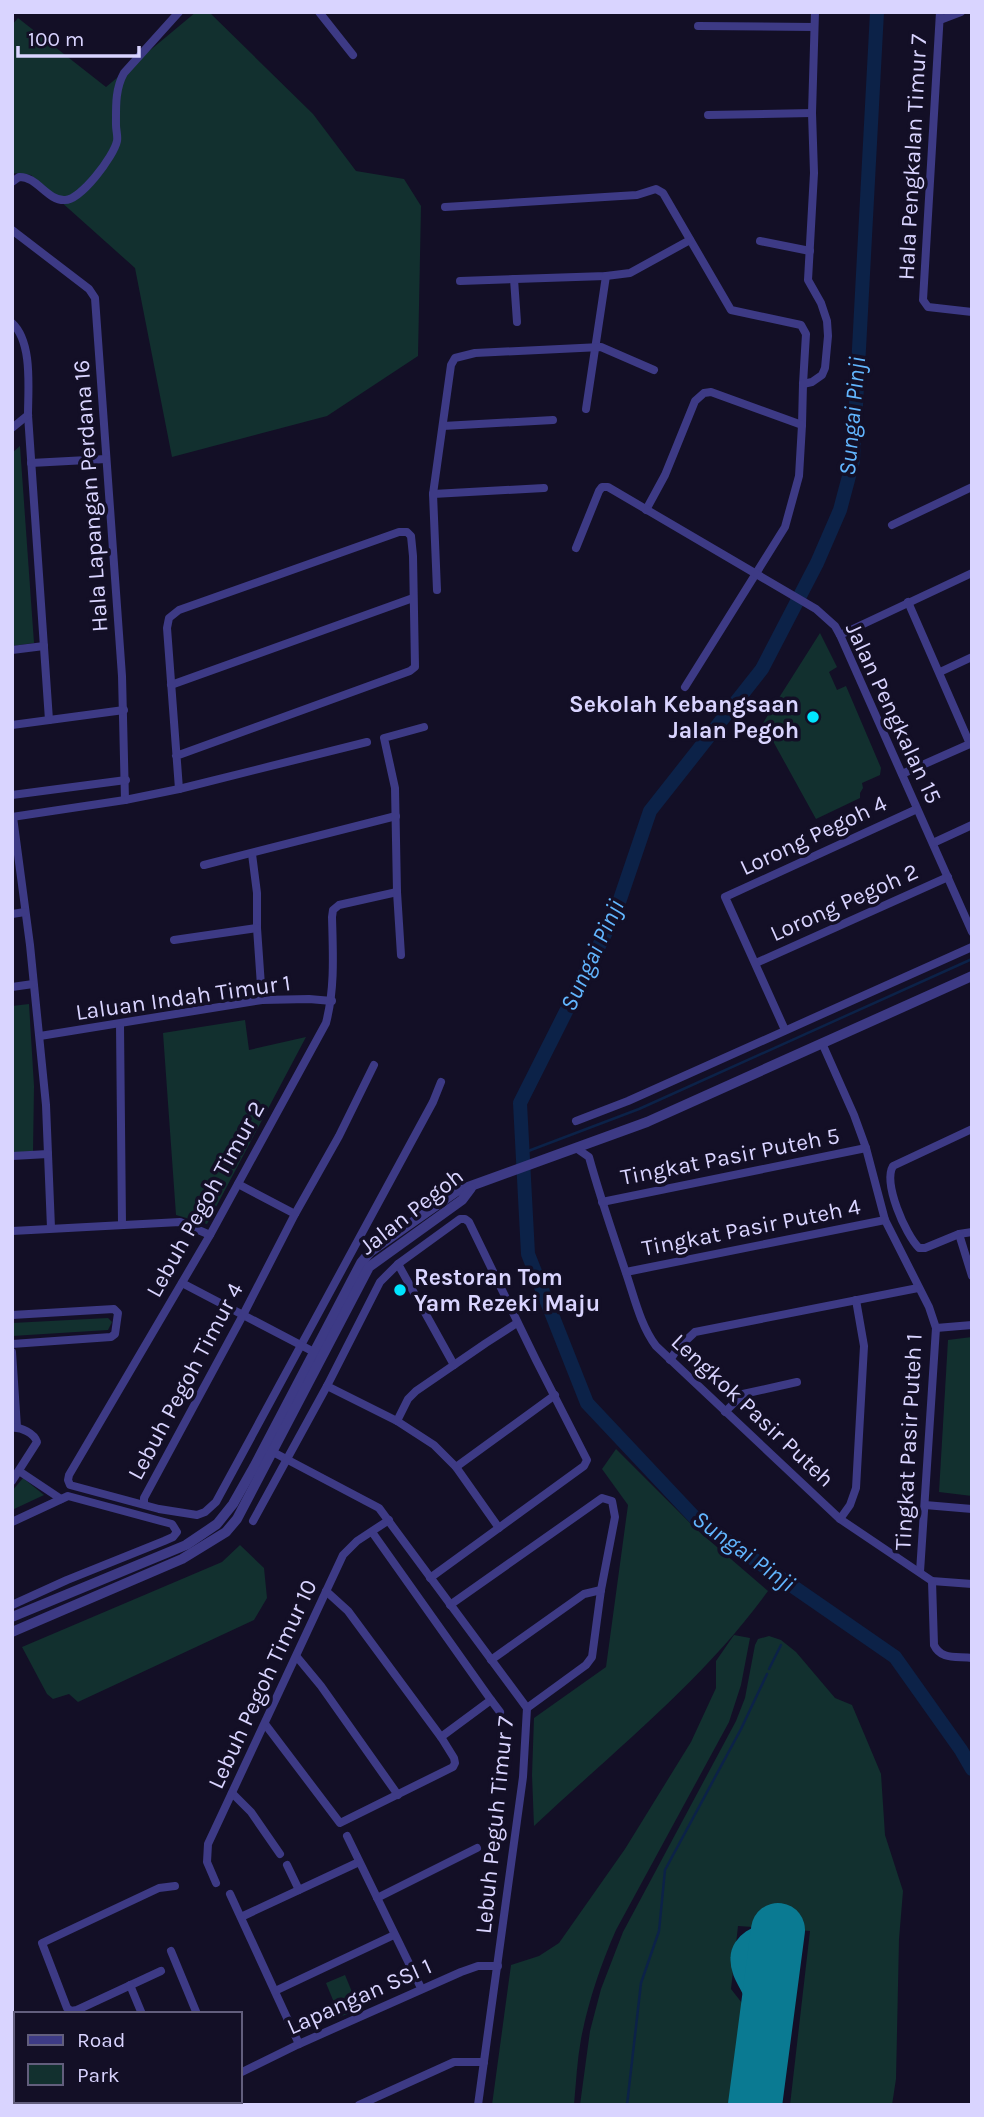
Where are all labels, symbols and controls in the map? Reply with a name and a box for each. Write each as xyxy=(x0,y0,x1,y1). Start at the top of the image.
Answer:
scale bar xyxy=(18,14,138,58)
text: 100 m xyxy=(28,27,85,51)
street label: Hala Pengkalan Timur 7 xyxy=(893,33,932,281)
water label: Sungai Pinji xyxy=(833,355,871,477)
street label: Hala Lapangan Perdana 16 xyxy=(68,359,113,633)
street label: Jalan Pengkalan 15 xyxy=(840,618,947,808)
place label: Sekolah Kebangsaan Jalan Pegoh xyxy=(569,691,799,744)
marker: Sekolah Kebangsaan Jalan Pegoh xyxy=(805,709,821,725)
street label: Lorong Pegoh 4 xyxy=(736,790,891,881)
street label: Lorong Pegoh 2 xyxy=(766,858,922,947)
water label: Sungai Pinji xyxy=(554,895,630,1015)
street label: Laluan Indah Timur 1 xyxy=(74,969,292,1026)
street label: Lebuh Pegoh Timur 2 xyxy=(140,1097,271,1302)
street label: Tingkat Pasir Puteh 5 xyxy=(618,1122,842,1191)
street label: Jalan Pegoh xyxy=(354,1162,469,1260)
street label: Tingkat Pasir Puteh 4 xyxy=(639,1193,863,1262)
place label: Restoran Tom Yam Rezeki Maju xyxy=(414,1264,600,1317)
street label: Lebuh Pegoh Timur 4 xyxy=(122,1278,249,1484)
marker: Restoran Tom Yam Rezeki Maju xyxy=(392,1282,408,1298)
street label: Lengkok Pasir Puteh xyxy=(666,1328,840,1493)
street label: Tingkat Pasir Puteh 1 xyxy=(889,1333,928,1551)
water label: Sungai Pinji xyxy=(687,1504,801,1598)
street label: Lebuh Pegoh Timur 10 xyxy=(202,1575,323,1793)
street label: Lebuh Peguh Timur 7 xyxy=(470,1715,519,1935)
street label: Lapangan SSI 1 xyxy=(283,1952,436,2040)
legend xyxy=(14,2012,242,2103)
text: Road xyxy=(77,2028,125,2052)
text: Park xyxy=(77,2063,120,2087)

